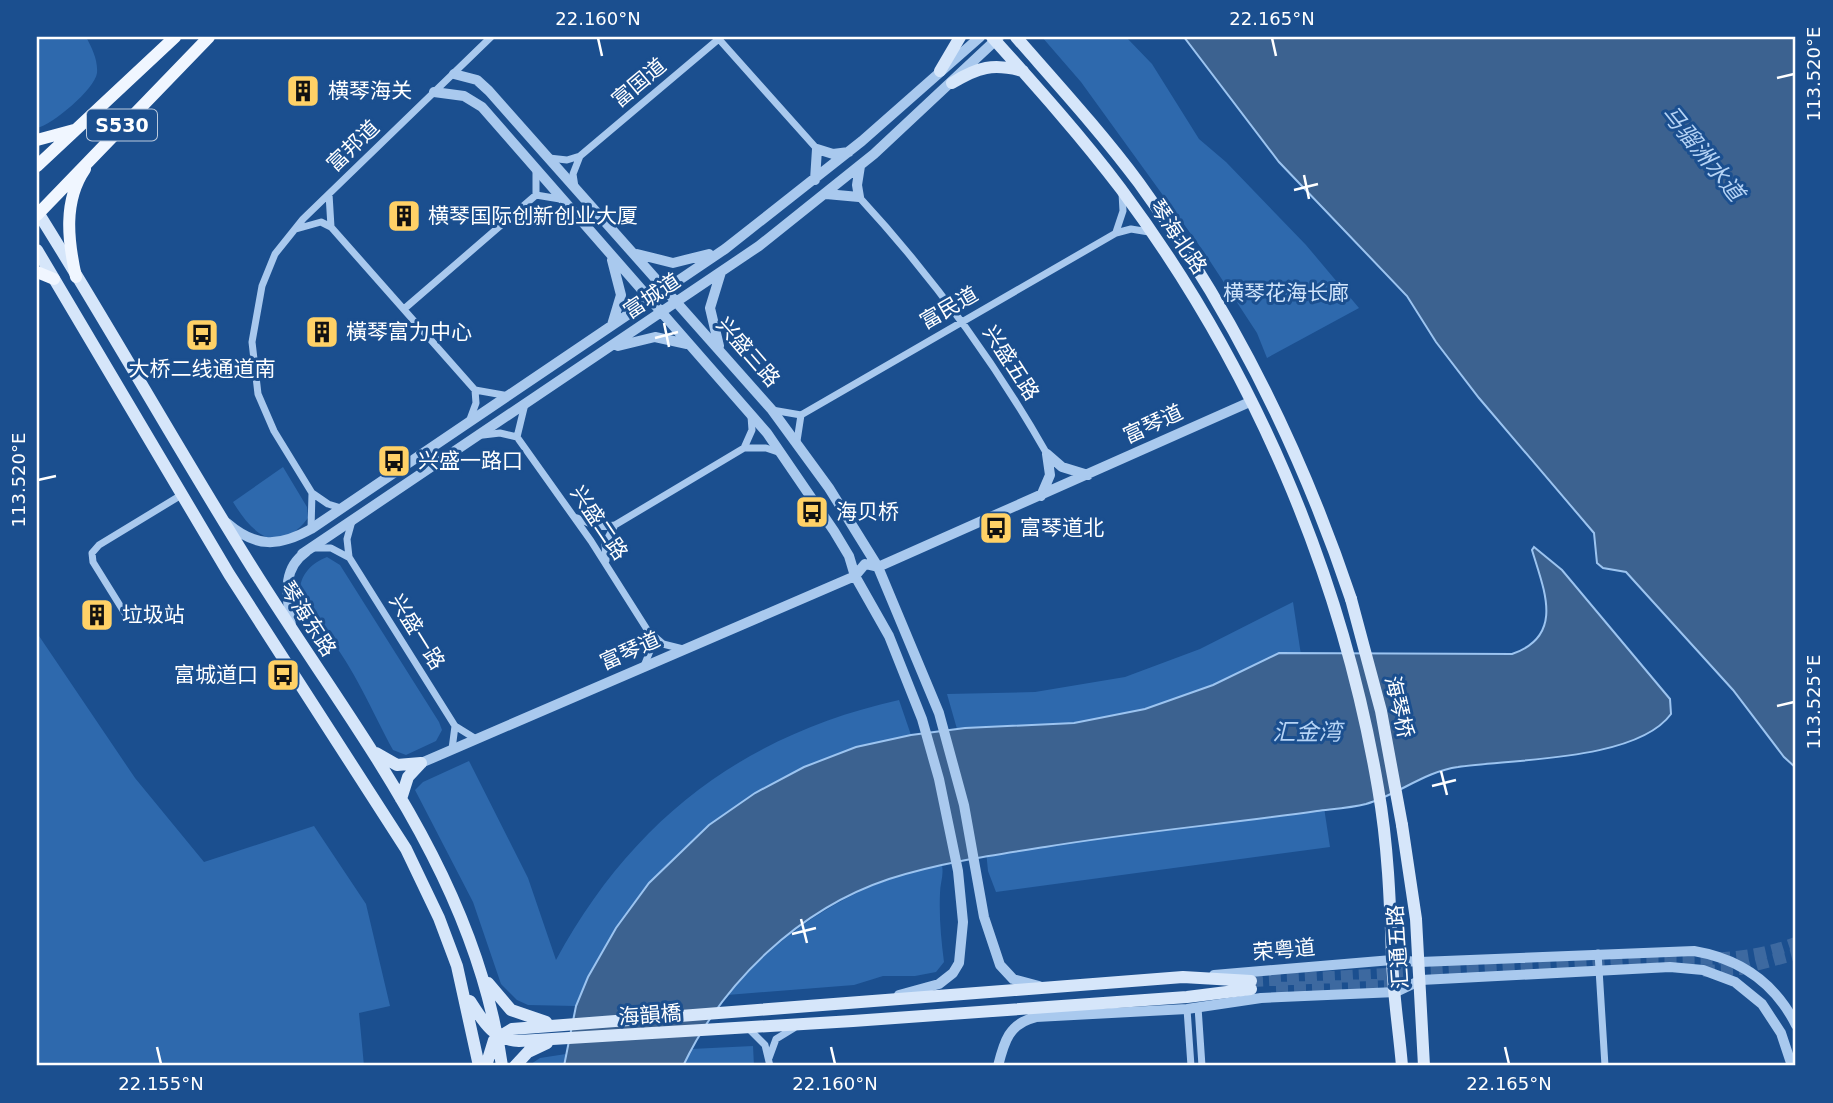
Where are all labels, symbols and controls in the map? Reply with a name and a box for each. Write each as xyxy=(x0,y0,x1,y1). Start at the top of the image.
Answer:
text: 22.160°N xyxy=(555,8,641,29)
text: 22.165°N xyxy=(1229,8,1315,29)
text: 113.520°E xyxy=(1803,27,1824,121)
street label: 富国道 xyxy=(607,54,671,112)
building icon: 横琴海关 xyxy=(284,72,322,110)
place label: 横琴海关 xyxy=(328,79,412,103)
water label: 马骝洲水道 xyxy=(1657,100,1751,208)
road number: S530 xyxy=(87,110,157,140)
street label: 富邦道 xyxy=(322,115,384,177)
street label: 琴海北路 xyxy=(1145,195,1211,279)
building icon: 横琴国际创新创业大厦 xyxy=(385,197,423,235)
place label: 横琴国际创新创业大厦 xyxy=(428,204,638,228)
street label: 富城道 xyxy=(619,268,685,324)
park label: 横琴花海长廊 xyxy=(1223,281,1349,305)
street label: 富民道 xyxy=(916,282,982,334)
street label: 兴盛三路 xyxy=(711,312,785,392)
building icon: 橫琴富力中心 xyxy=(303,313,341,351)
bus stop icon: 大桥二线通道南 xyxy=(183,316,221,354)
place label: 橫琴富力中心 xyxy=(346,320,472,344)
street label: 兴盛五路 xyxy=(978,321,1044,405)
place label: 大桥二线通道南 xyxy=(129,357,276,381)
street label: 富琴道 xyxy=(1119,400,1187,448)
text: 113.520°E xyxy=(8,433,29,527)
bus stop icon: 兴盛一路口 xyxy=(375,442,413,480)
place label: 兴盛一路口 xyxy=(418,449,523,473)
street label: 兴盛二路 xyxy=(566,481,632,565)
bus stop icon: 海贝桥 xyxy=(793,493,831,531)
place label: 海贝桥 xyxy=(836,500,899,524)
bus stop icon: 富琴道北 xyxy=(977,509,1015,547)
place label: 富琴道北 xyxy=(1020,516,1104,540)
street label: 琴海东路 xyxy=(275,577,341,661)
street label: 兴盛一路 xyxy=(385,590,449,674)
building icon: 垃圾站 xyxy=(78,596,116,634)
place label: 垃圾站 xyxy=(122,603,185,627)
street label: 富琴道 xyxy=(596,627,664,675)
text: 113.525°E xyxy=(1803,655,1824,749)
bus stop icon: 富城道口 xyxy=(264,656,302,694)
place label: 富城道口 xyxy=(174,663,258,687)
street label: 海琴桥 xyxy=(1380,674,1418,740)
water label: 汇金湾 xyxy=(1273,719,1346,745)
street label: 汇通五路 xyxy=(1383,904,1413,990)
street label: 荣粤道 xyxy=(1252,935,1316,965)
street label: 海韻橋 xyxy=(618,1001,682,1029)
text: 22.155°N xyxy=(118,1073,204,1094)
text: 22.160°N xyxy=(792,1073,878,1094)
text: 22.165°N xyxy=(1466,1073,1552,1094)

